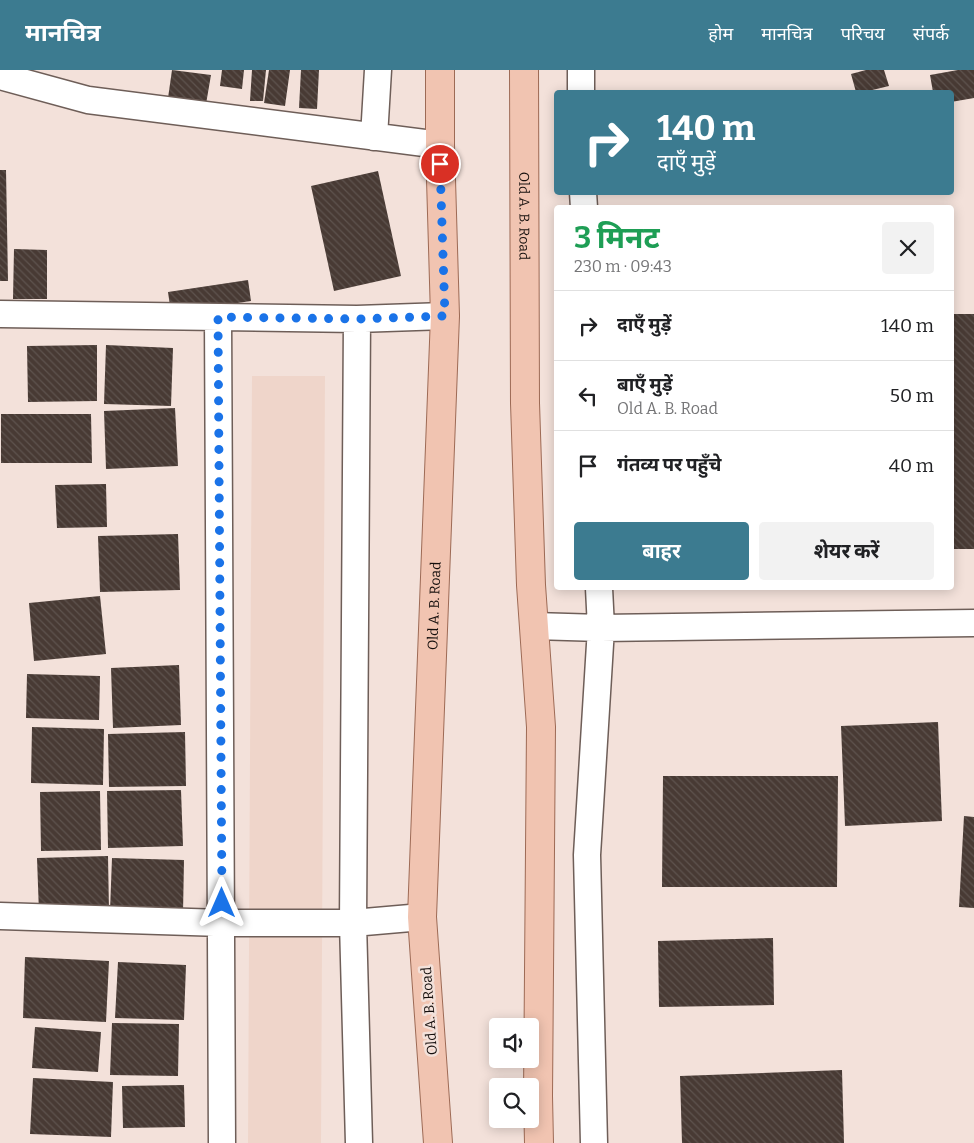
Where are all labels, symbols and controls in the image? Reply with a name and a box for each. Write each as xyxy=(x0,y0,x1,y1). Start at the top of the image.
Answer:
text: मानचित्र xyxy=(25,19,101,47)
text: होम xyxy=(708,23,733,45)
text: मानचित्र xyxy=(761,23,813,45)
text: परिचय xyxy=(841,23,885,45)
text: संपर्क xyxy=(913,23,949,45)
text: 140 m xyxy=(657,107,755,149)
icon: right xyxy=(574,110,639,175)
pin xyxy=(419,143,461,185)
text: दाएँ मुड़ें xyxy=(657,149,716,176)
icon: arrive xyxy=(426,150,454,178)
street label: Old A. B. Road xyxy=(515,172,533,260)
text: 3 मिनट xyxy=(574,220,660,256)
button: close xyxy=(882,222,934,274)
text: 230 m · 09:43 xyxy=(574,257,672,276)
icon: right xyxy=(574,312,602,340)
text: दाएँ मुड़ें xyxy=(617,313,671,336)
text: 140 m xyxy=(881,314,934,337)
text: बाएँ मुड़ें xyxy=(617,373,673,396)
icon: left xyxy=(574,382,602,410)
text: 50 m xyxy=(890,384,934,407)
text: Old A. B. Road xyxy=(617,399,718,418)
icon: arrive xyxy=(574,452,602,480)
text: गंतव्य पर पहुँचे xyxy=(617,453,722,476)
text: 40 m xyxy=(889,454,934,477)
button: बाहर xyxy=(574,522,749,580)
button: शेयर करें xyxy=(759,522,934,580)
street label: Old A. B. Road xyxy=(424,561,445,650)
position arrow xyxy=(195,876,247,928)
street label: Old A. B. Road xyxy=(418,966,441,1056)
map controls xyxy=(489,1018,539,1128)
button: sound xyxy=(489,1018,539,1068)
button: search xyxy=(489,1078,539,1128)

